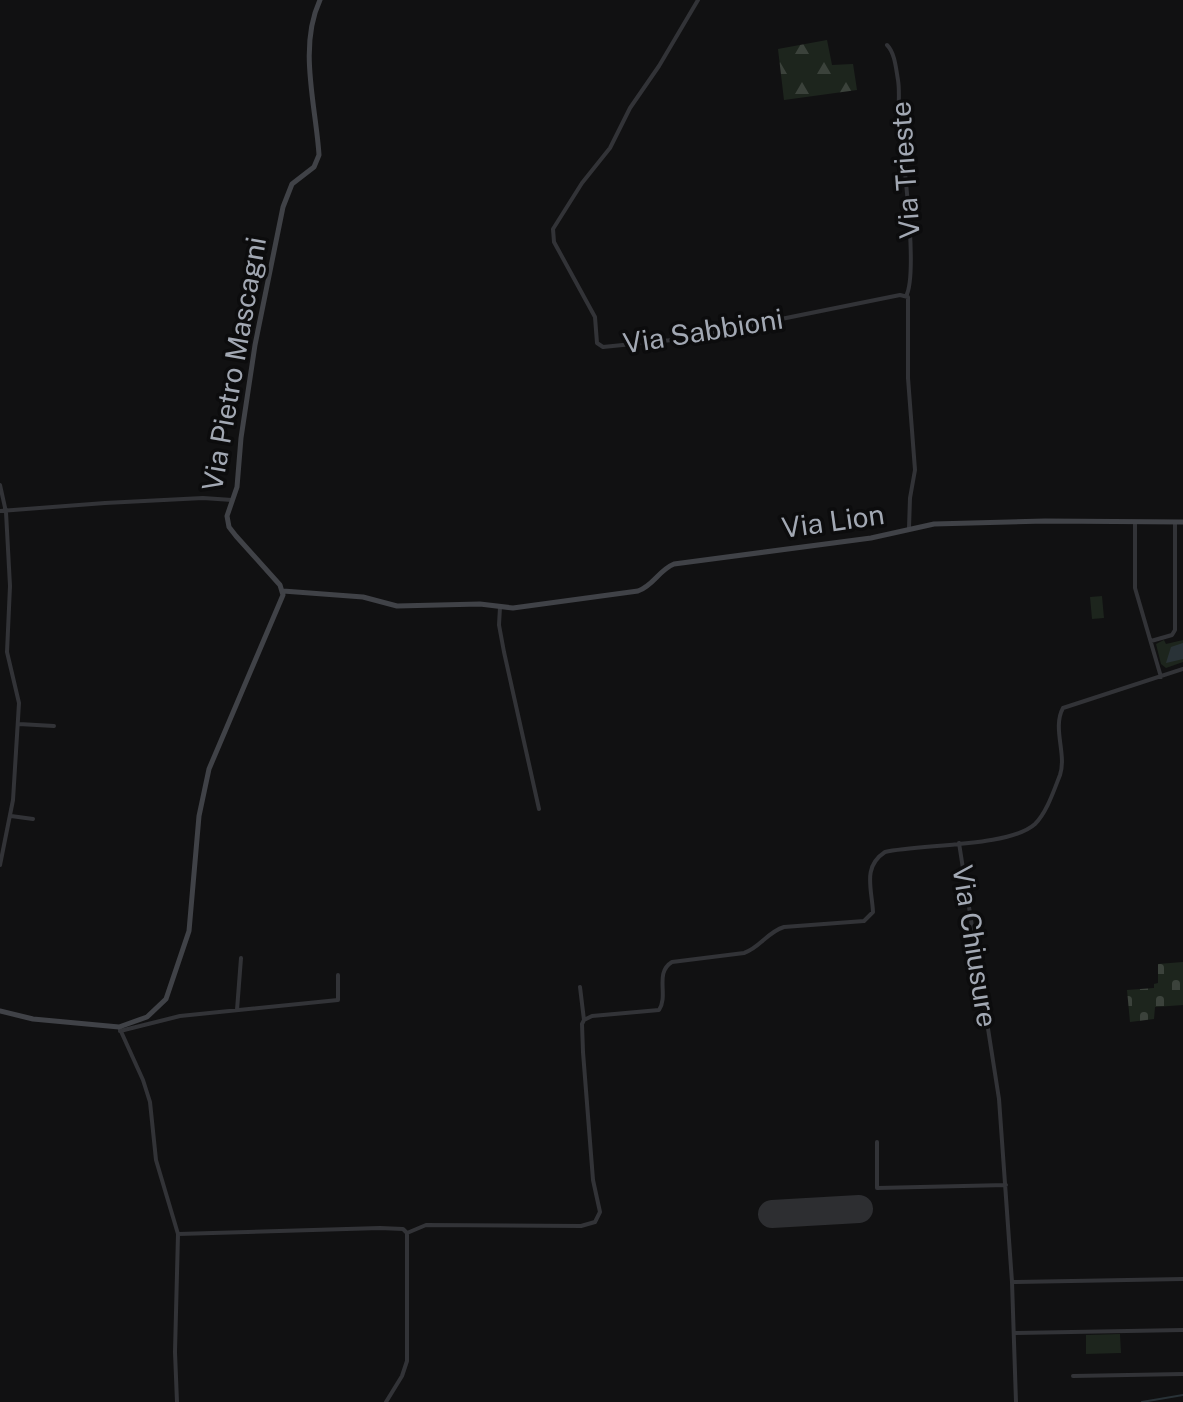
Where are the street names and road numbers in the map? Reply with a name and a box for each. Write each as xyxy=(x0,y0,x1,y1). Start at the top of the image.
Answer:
street label: Via Trieste xyxy=(883,100,926,240)
street label: Via Pietro Mascagni xyxy=(195,234,272,493)
street label: Via Sabbioni xyxy=(621,302,785,359)
street label: Via Lion xyxy=(780,497,886,544)
street label: Via Chiusure xyxy=(946,862,1005,1029)

